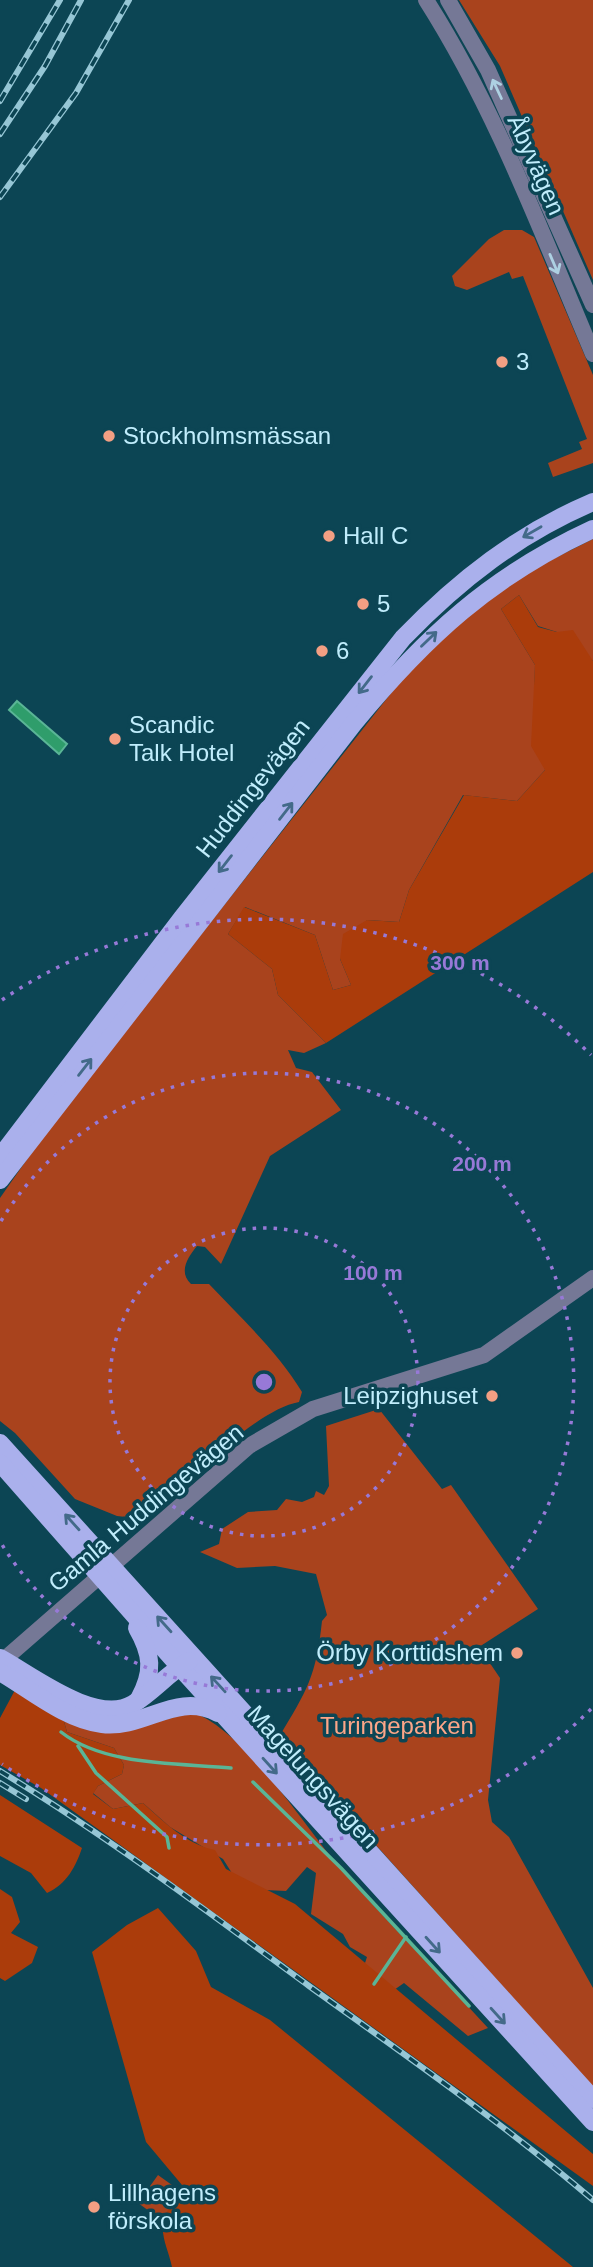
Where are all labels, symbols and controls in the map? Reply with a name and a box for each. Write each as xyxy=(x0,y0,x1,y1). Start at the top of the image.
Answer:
one-way arrow xyxy=(490,78,503,100)
street label: Åbyvägen xyxy=(502,111,570,219)
one-way arrow xyxy=(549,253,562,274)
place label: 3 xyxy=(516,348,529,375)
marker: 3 xyxy=(494,354,510,370)
place label: Stockholmsmässan xyxy=(123,422,331,449)
marker: Stockholmsmässan xyxy=(101,428,117,444)
place label: Hall C xyxy=(343,522,408,549)
one-way arrow xyxy=(522,526,542,540)
marker: Hall C xyxy=(321,528,337,544)
place label: 5 xyxy=(377,590,390,617)
marker: 5 xyxy=(355,596,371,612)
one-way arrow xyxy=(420,630,437,647)
place label: 6 xyxy=(336,637,349,664)
marker: 6 xyxy=(314,643,330,659)
one-way arrow xyxy=(358,675,373,693)
place label: Scandic Talk Hotel xyxy=(129,711,234,766)
street label: Huddingevägen xyxy=(190,713,315,862)
marker: Scandic Talk Hotel xyxy=(107,731,123,747)
one-way arrow xyxy=(278,802,294,820)
one-way arrow xyxy=(217,854,232,872)
text: 300 m xyxy=(430,951,490,974)
one-way arrow xyxy=(78,1058,93,1077)
text: 200 m xyxy=(452,1152,512,1175)
text: 100 m xyxy=(343,1261,403,1284)
centre of rings xyxy=(252,1370,276,1394)
place label: Leipzighuset xyxy=(343,1382,478,1409)
marker: Leipzighuset xyxy=(484,1388,500,1404)
street label: Gamla Huddingevägen xyxy=(43,1418,248,1597)
one-way arrow xyxy=(64,1513,80,1531)
one-way arrow xyxy=(157,1616,173,1634)
place label: Örby Korttidshem xyxy=(316,1639,503,1666)
marker: Örby Korttidshem xyxy=(509,1645,525,1661)
one-way arrow xyxy=(209,1676,226,1693)
street label: Magelungsvägen xyxy=(242,1700,385,1854)
park label: Turingeparken xyxy=(320,1712,474,1739)
one-way arrow xyxy=(262,1757,278,1775)
one-way arrow xyxy=(424,1936,441,1953)
one-way arrow xyxy=(489,2007,506,2024)
place label: Lillhagens förskola xyxy=(108,2179,216,2234)
marker: Lillhagens förskola xyxy=(86,2199,102,2215)

